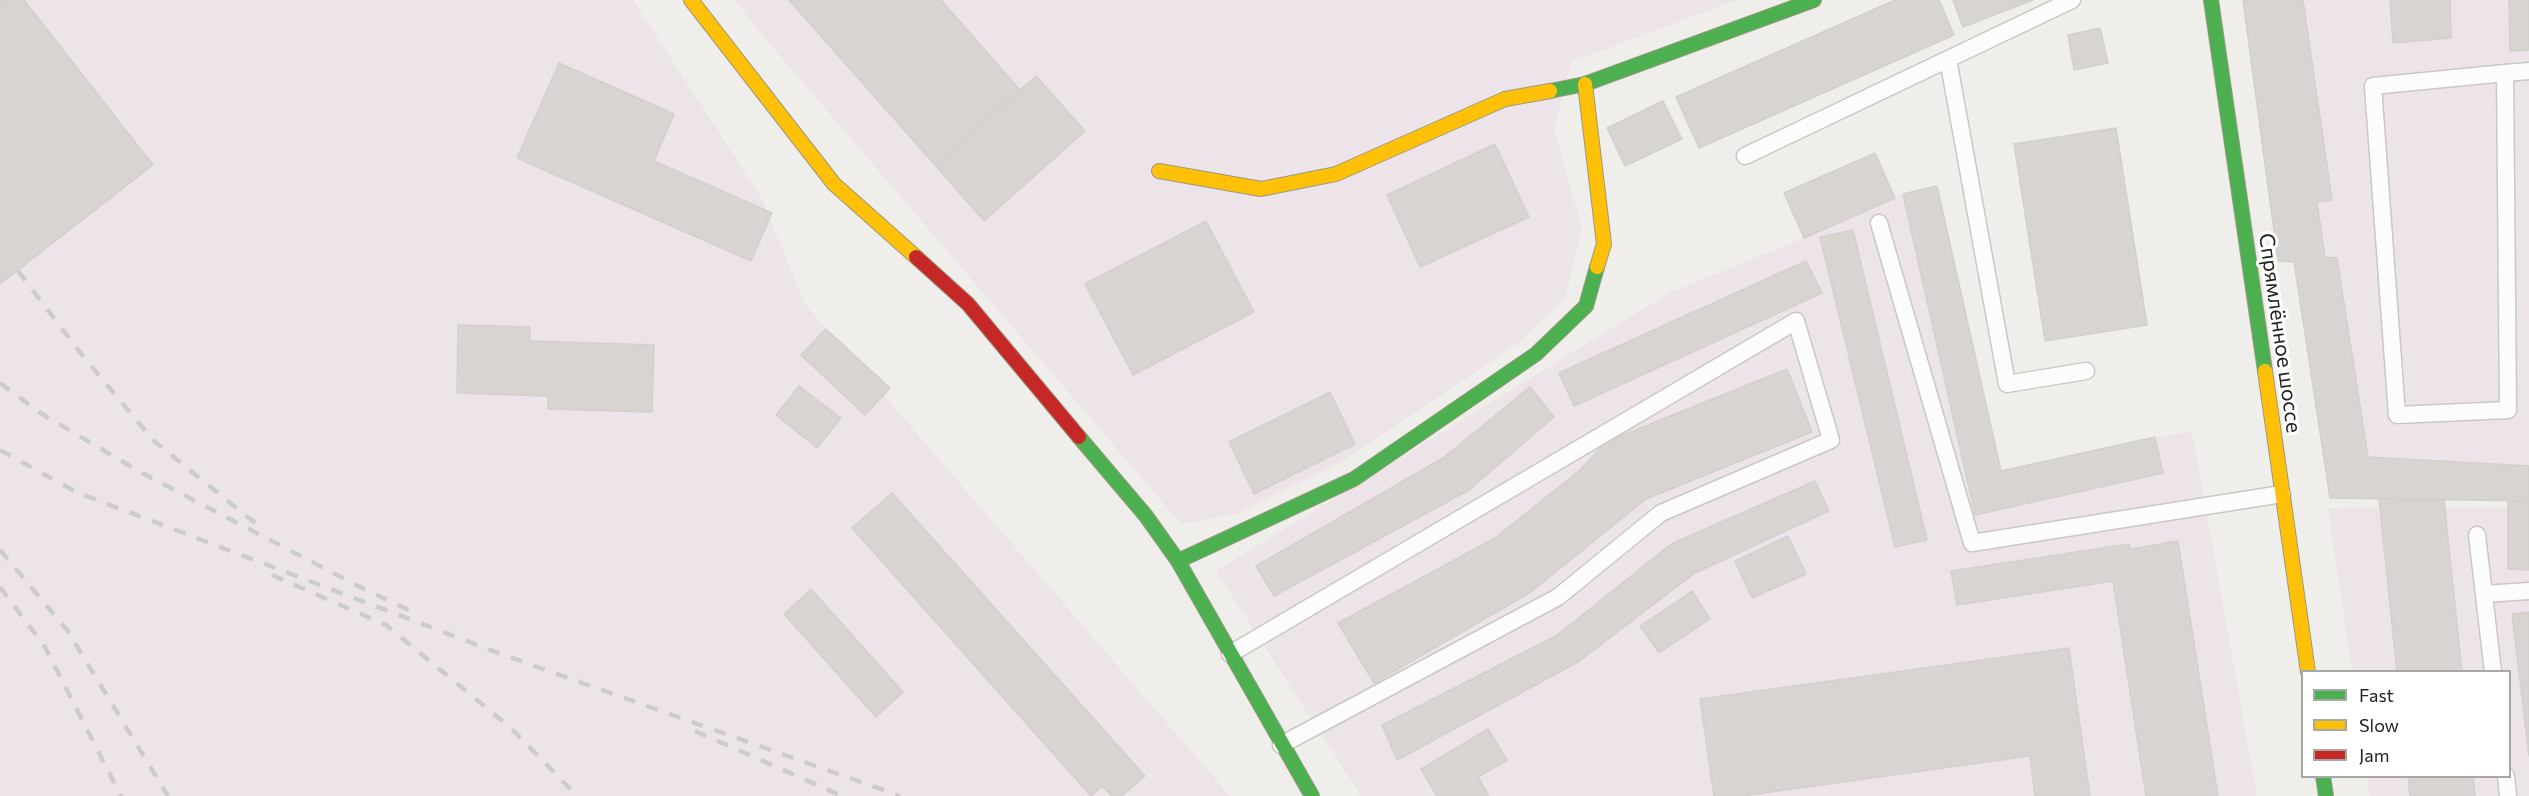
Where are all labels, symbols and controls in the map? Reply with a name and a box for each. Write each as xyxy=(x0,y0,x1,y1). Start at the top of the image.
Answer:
street label: Спрямлённое шоссе xyxy=(2254,232,2306,434)
legend xyxy=(2301,670,2511,778)
text: Fast xyxy=(2359,684,2394,706)
text: Slow xyxy=(2359,714,2399,736)
text: Jam xyxy=(2359,744,2389,766)

